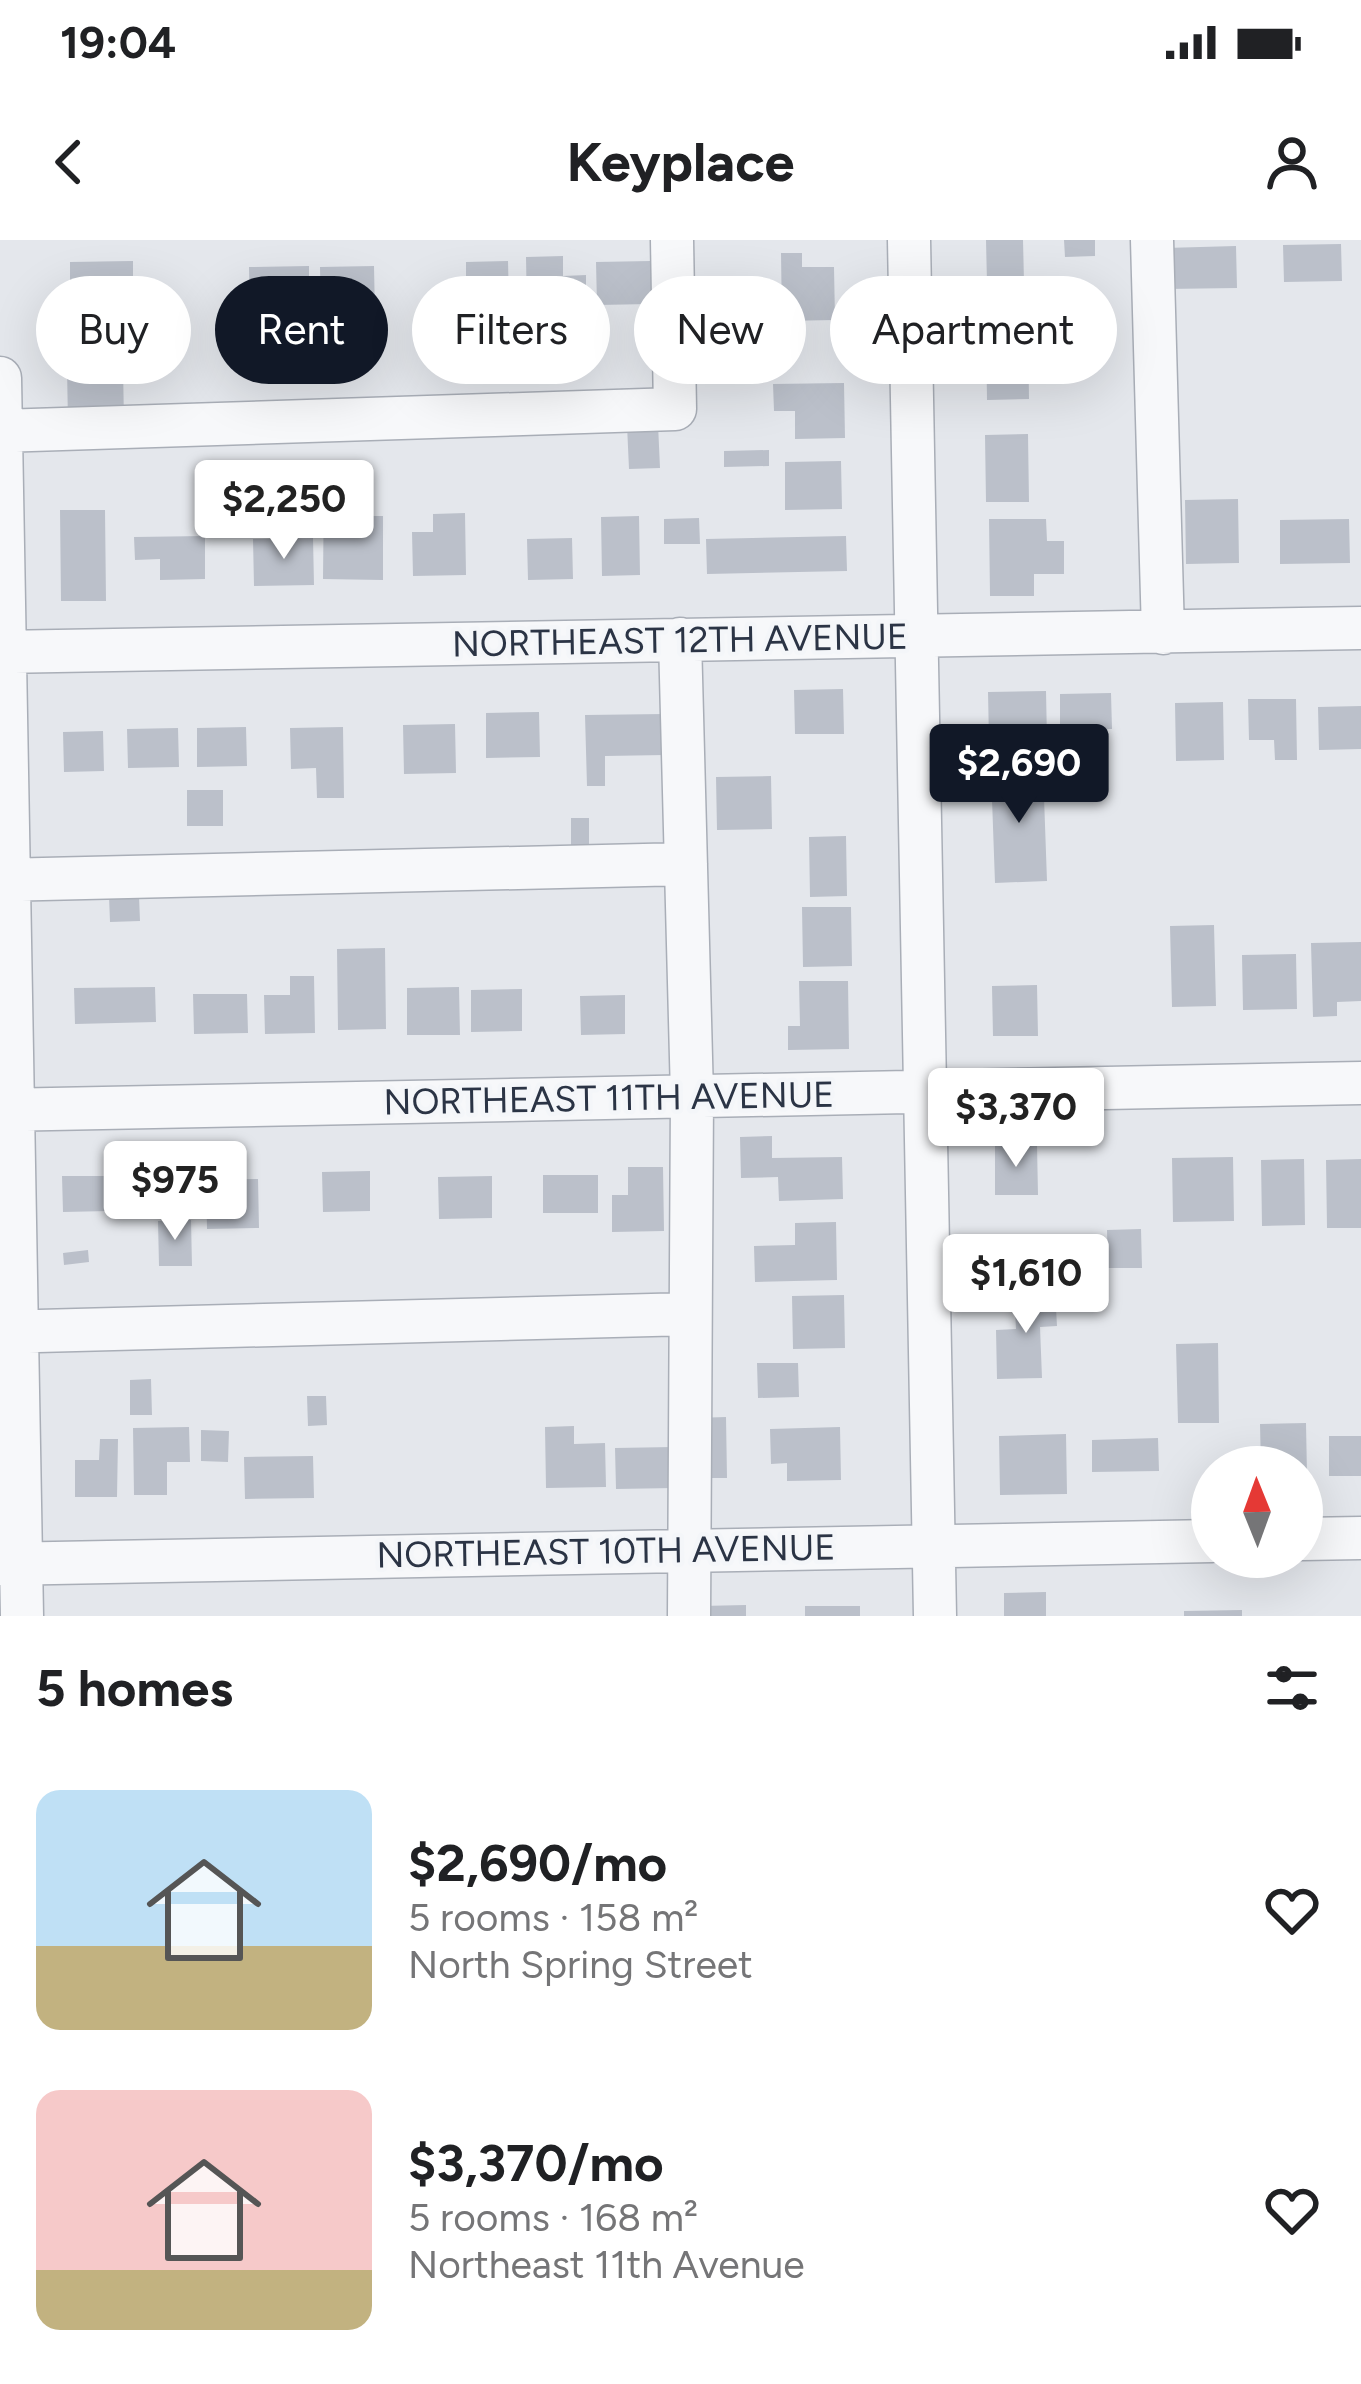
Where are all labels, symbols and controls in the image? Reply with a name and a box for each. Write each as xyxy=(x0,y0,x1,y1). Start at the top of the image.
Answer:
text: 19:04 xyxy=(60,15,176,69)
icon: back xyxy=(36,129,102,195)
icon: person xyxy=(1259,129,1325,195)
text: Keyplace xyxy=(566,130,795,195)
chip: Buy xyxy=(36,276,191,384)
chip: Rent xyxy=(215,276,388,384)
chip: Filters xyxy=(412,276,610,384)
chip: New xyxy=(634,276,806,384)
chip: Apartment xyxy=(830,276,1117,384)
pin: $2,250 xyxy=(186,460,382,562)
text: $2,250 xyxy=(222,475,346,522)
street label: NORTHEAST 12TH AVENUE xyxy=(452,615,908,665)
pin: $2,690 xyxy=(921,724,1117,826)
text: $2,690 xyxy=(957,739,1081,786)
pin: $3,370 xyxy=(918,1068,1114,1170)
street label: NORTHEAST 11TH AVENUE xyxy=(383,1073,835,1123)
text: $3,370 xyxy=(955,1083,1077,1130)
pin: $975 xyxy=(104,1141,246,1243)
text: $975 xyxy=(131,1156,219,1203)
pin: $1,610 xyxy=(928,1234,1124,1336)
text: $1,610 xyxy=(970,1249,1082,1296)
north arrow xyxy=(1191,1446,1323,1578)
map controls xyxy=(1191,1446,1323,1578)
street label: NORTHEAST 10TH AVENUE xyxy=(376,1525,836,1577)
icon: filters xyxy=(1259,1655,1325,1721)
text: 5 homes xyxy=(36,1658,233,1719)
text: $2,690/mo xyxy=(408,1833,667,1894)
icon: home xyxy=(132,1838,276,1982)
icon: heart xyxy=(1259,1877,1325,1943)
text: 5 rooms · 158 m² xyxy=(408,1894,698,1941)
text: North Spring Street xyxy=(408,1941,753,1988)
text: $3,370/mo xyxy=(408,2133,664,2194)
icon: home xyxy=(132,2138,276,2282)
icon: heart xyxy=(1259,2177,1325,2243)
text: 5 rooms · 168 m² xyxy=(408,2194,698,2241)
text: Northeast 11th Avenue xyxy=(408,2241,804,2288)

